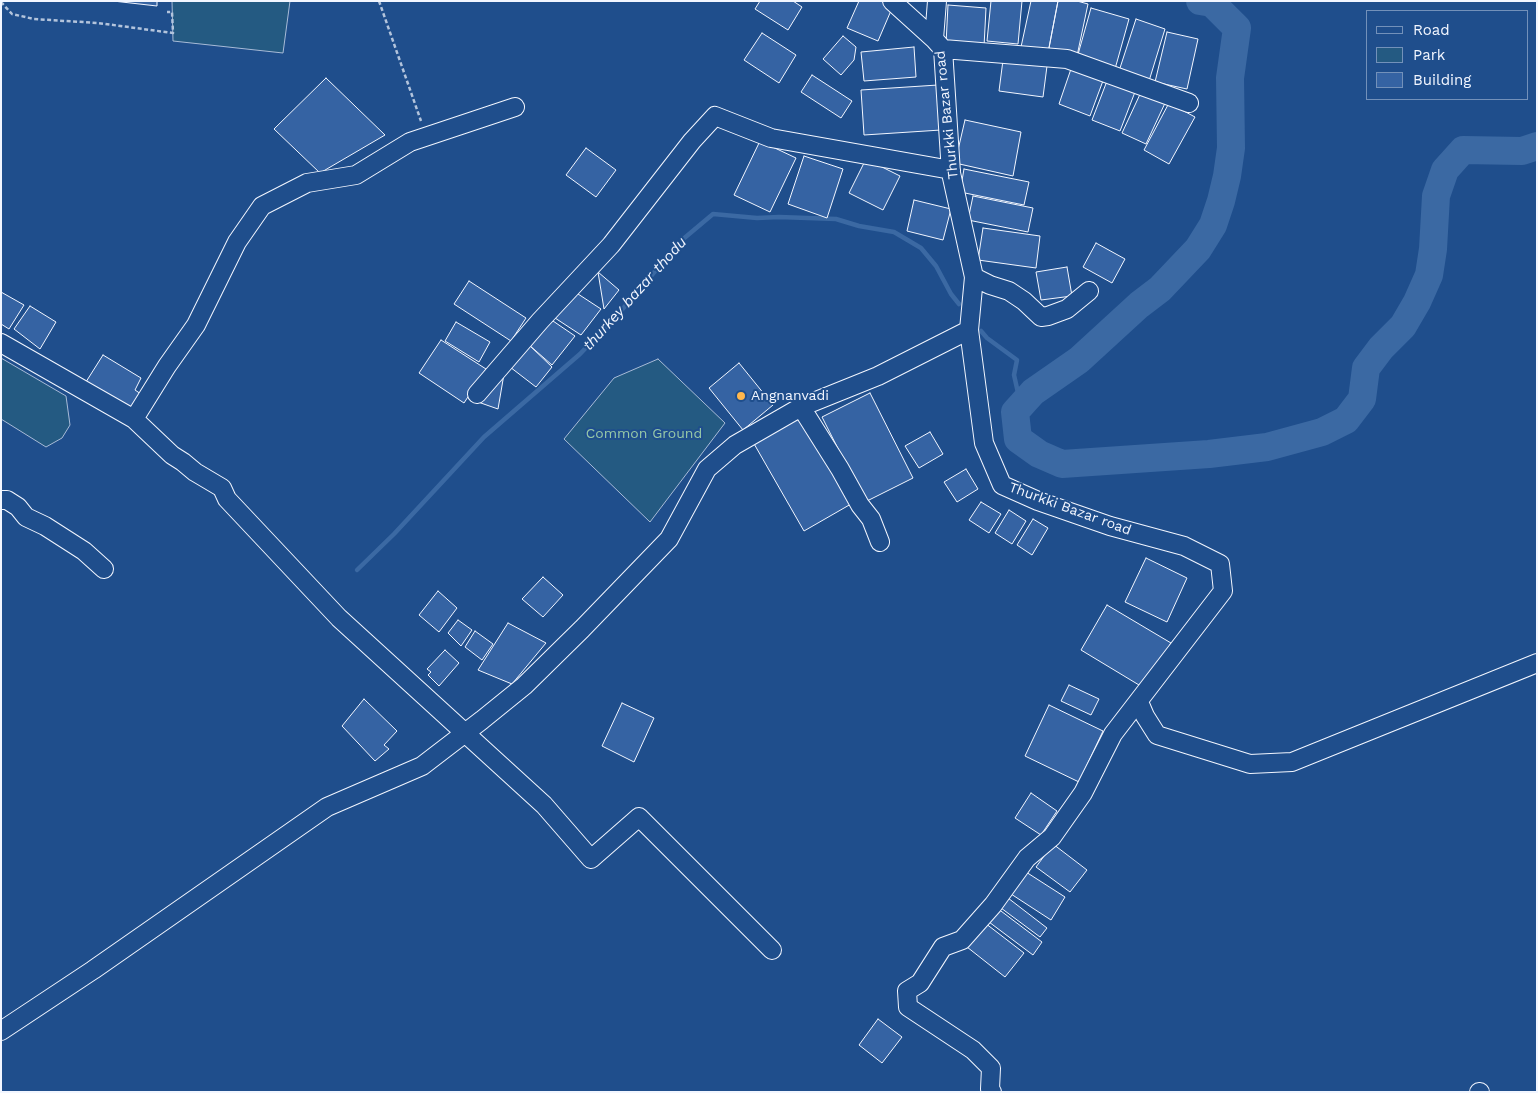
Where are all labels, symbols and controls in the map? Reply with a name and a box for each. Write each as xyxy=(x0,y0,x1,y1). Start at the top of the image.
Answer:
legend xyxy=(1366,10,1528,100)
text: Road xyxy=(1413,21,1450,39)
text: Park xyxy=(1413,46,1445,64)
street label: Thurkki Bazar road xyxy=(932,50,962,180)
text: Building xyxy=(1413,71,1471,89)
water label: thurkey bazar thodu xyxy=(579,234,691,354)
place label: Angnanvadi xyxy=(751,388,829,404)
marker: Angnanvadi xyxy=(735,390,747,402)
park label: Common Ground xyxy=(586,426,702,442)
street label: Thurkki Bazar road xyxy=(1006,479,1134,539)

